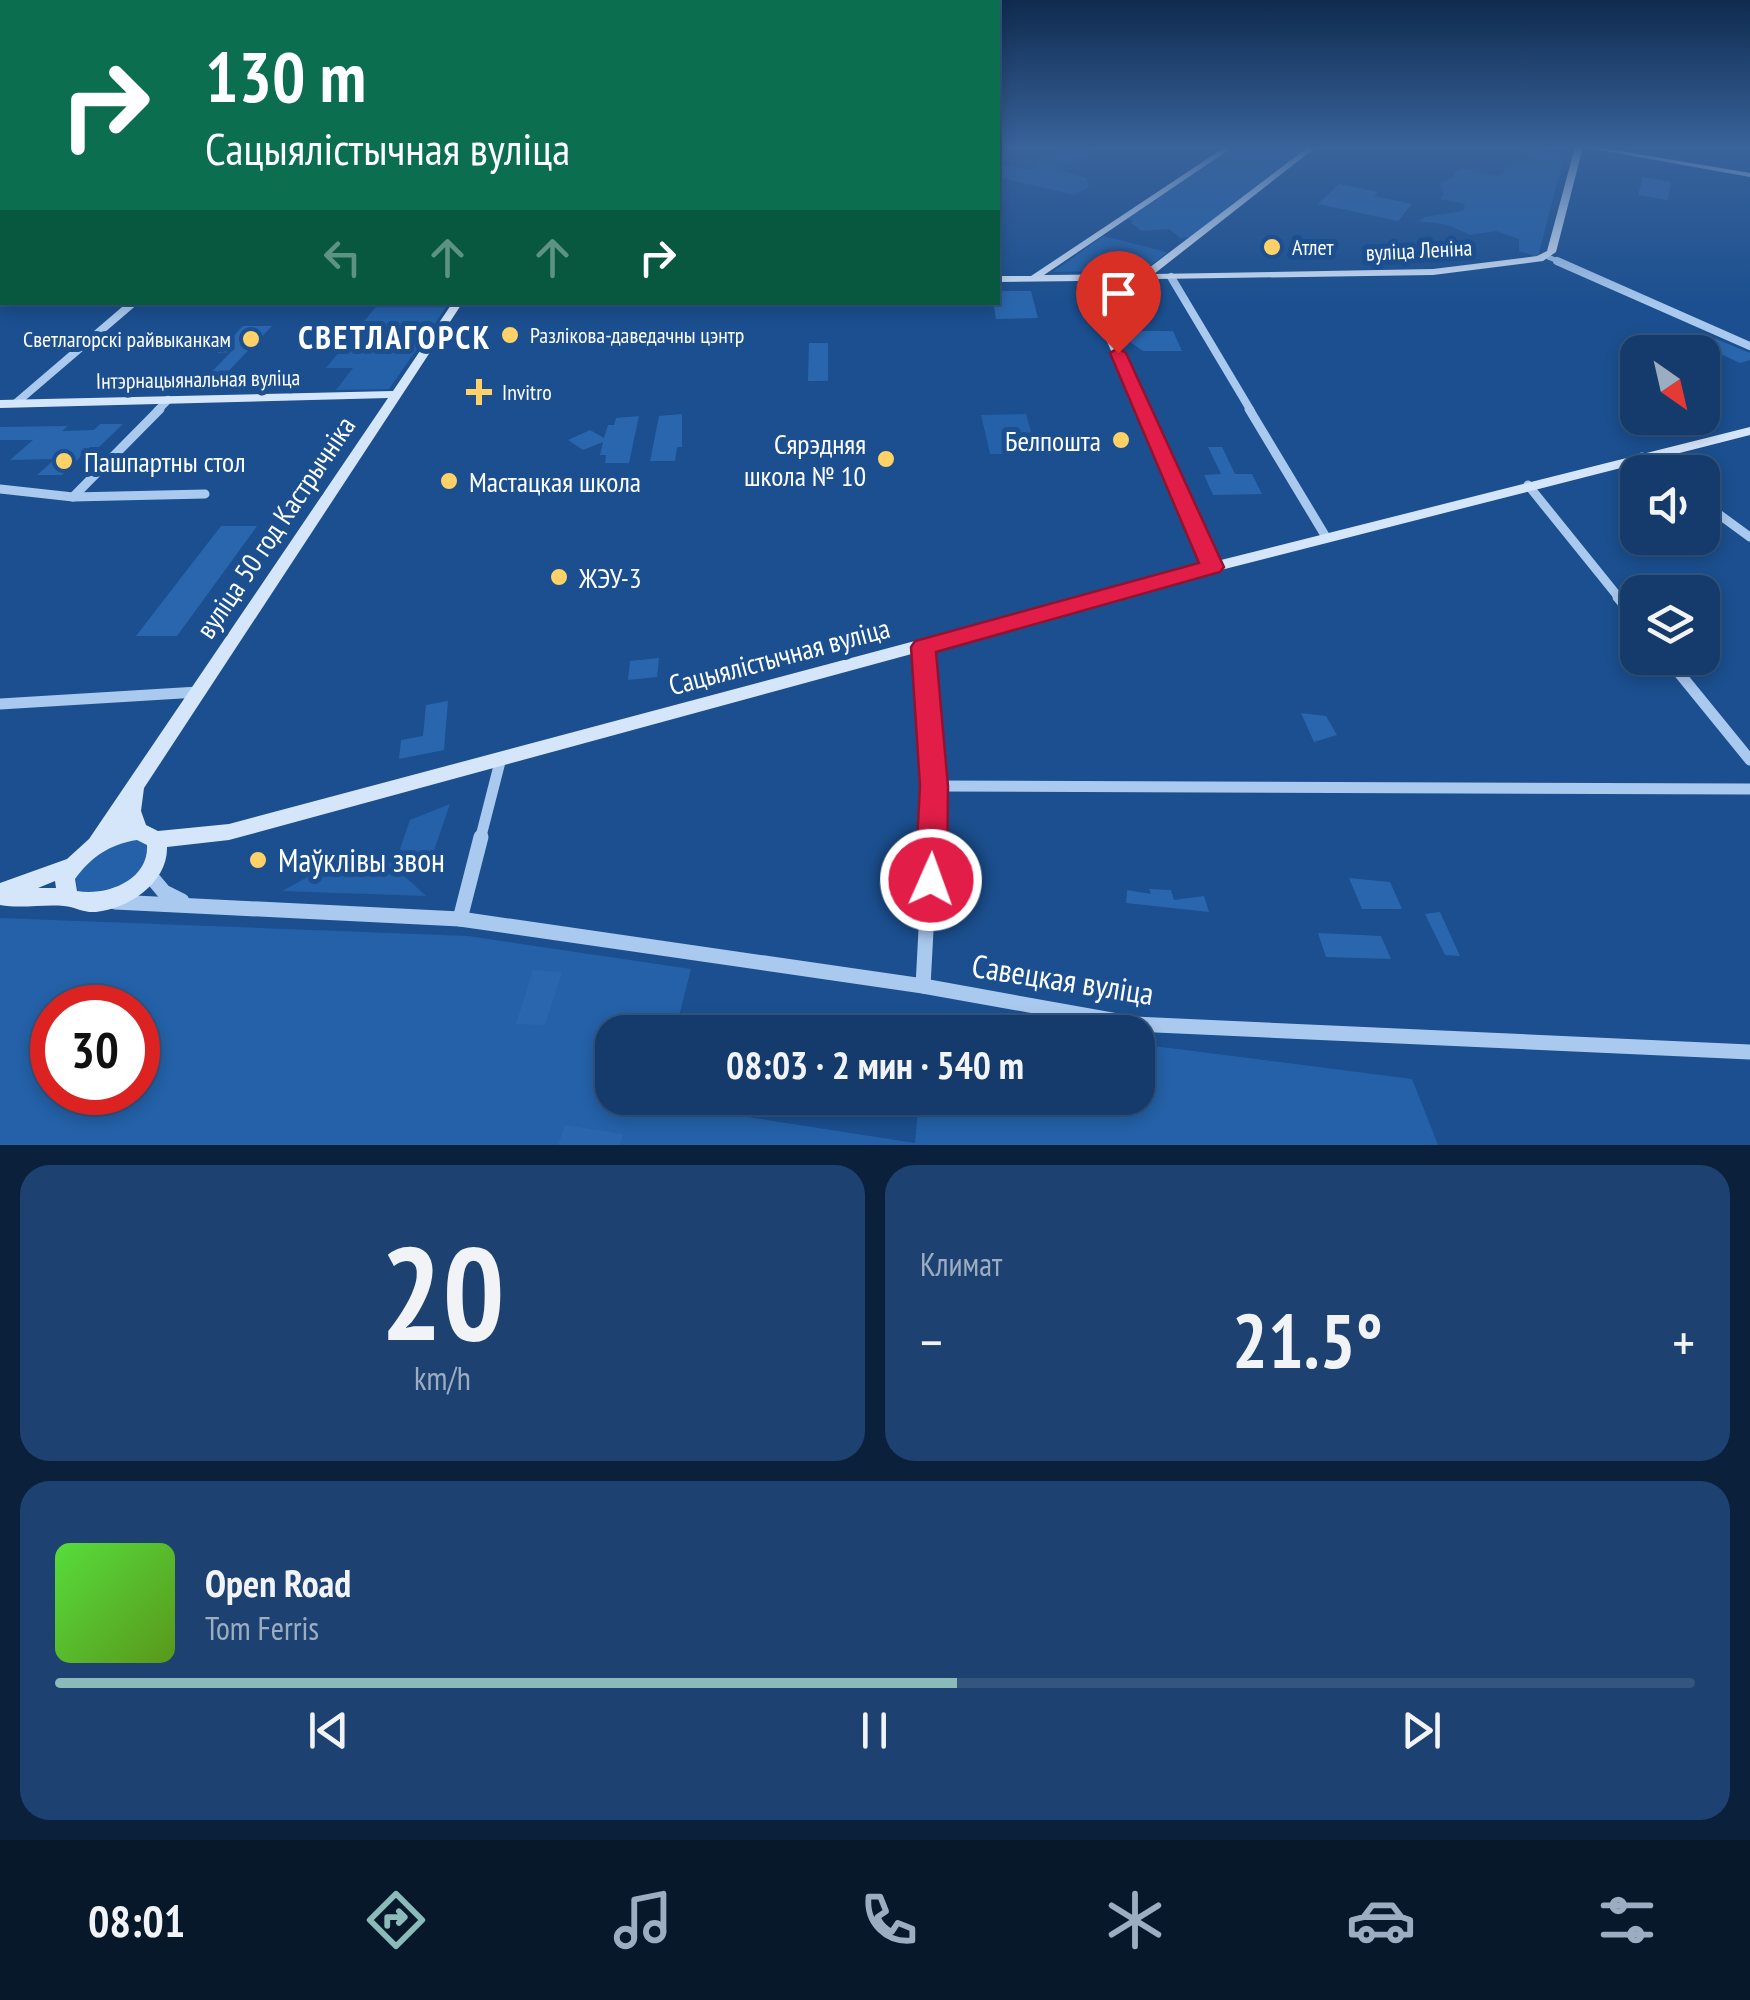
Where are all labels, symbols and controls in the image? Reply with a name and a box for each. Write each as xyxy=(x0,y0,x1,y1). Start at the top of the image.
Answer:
text: 130 m xyxy=(205,31,366,121)
icon: right xyxy=(40,40,170,170)
text: Сацыялістычная вуліца xyxy=(205,119,570,177)
icon: left xyxy=(315,230,370,285)
icon: ahead xyxy=(420,230,475,285)
icon: ahead xyxy=(525,230,580,285)
icon: right xyxy=(630,230,685,285)
place label: Атлет xyxy=(1292,233,1335,261)
street label: вуліца Леніна xyxy=(1365,233,1473,267)
marker: Атлет xyxy=(1261,236,1283,258)
pin xyxy=(1076,251,1161,354)
icon: arrive xyxy=(1091,266,1146,321)
district label: СВЕТЛАГОРСК xyxy=(298,316,492,358)
place label: Разлікова-даведачны цэнтр xyxy=(530,321,744,349)
marker: Разлікова-даведачны цэнтр xyxy=(499,324,521,346)
place label: Светлагорскі райвыканкам xyxy=(23,325,231,353)
marker: Светлагорскі райвыканкам xyxy=(240,328,262,350)
north arrow xyxy=(1620,335,1720,435)
map controls xyxy=(1620,335,1720,675)
street label: Інтэрнацыянальная вуліца xyxy=(96,363,300,395)
place label: Invitro xyxy=(502,378,552,406)
marker: Invitro xyxy=(466,379,492,405)
street label: вуліца 50 год Кастрычніка xyxy=(187,409,363,645)
place label: Белпошта xyxy=(1005,422,1101,459)
place label: Сярэдняя школа № 10 xyxy=(744,425,866,494)
marker: Белпошта xyxy=(1110,429,1132,451)
place label: Пашпартны стол xyxy=(84,443,246,480)
marker: Сярэдняя школа № 10 xyxy=(875,448,897,470)
marker: Пашпартны стол xyxy=(53,450,75,472)
button: sound xyxy=(1620,455,1720,555)
place label: Мастацкая школа xyxy=(469,463,641,500)
marker: Мастацкая школа xyxy=(438,470,460,492)
place label: ЖЭУ-3 xyxy=(578,559,642,596)
marker: ЖЭУ-3 xyxy=(548,566,570,588)
button: layers xyxy=(1620,575,1720,675)
street label: Сацыялістычная вуліца xyxy=(664,609,894,703)
position arrow xyxy=(879,828,983,932)
place label: Маўклівы звон xyxy=(278,839,445,881)
marker: Маўклівы звон xyxy=(247,849,269,871)
street label: Савецкая вуліца xyxy=(969,944,1157,1014)
speed limit sign: 30 xyxy=(30,985,160,1115)
text: 08:03 · 2 мин · 540 m xyxy=(726,1040,1024,1089)
text: 20 xyxy=(380,1208,505,1376)
text: Климат xyxy=(920,1243,1002,1285)
text: 21.5° xyxy=(1232,1292,1383,1389)
text: − xyxy=(920,1306,943,1377)
text: + xyxy=(1672,1306,1695,1377)
text: km/h xyxy=(414,1357,471,1399)
text: Open Road xyxy=(205,1558,351,1607)
text: Tom Ferris xyxy=(205,1607,319,1649)
icon: previous xyxy=(301,1703,356,1758)
icon: pause xyxy=(847,1703,902,1758)
icon: next xyxy=(1394,1703,1449,1758)
icon: directions xyxy=(361,1885,431,1955)
icon: music xyxy=(608,1885,678,1955)
icon: phone xyxy=(854,1885,924,1955)
icon: climate xyxy=(1100,1885,1170,1955)
icon: car xyxy=(1346,1885,1416,1955)
icon: filters xyxy=(1592,1885,1662,1955)
text: 08:01 xyxy=(88,1891,185,1949)

